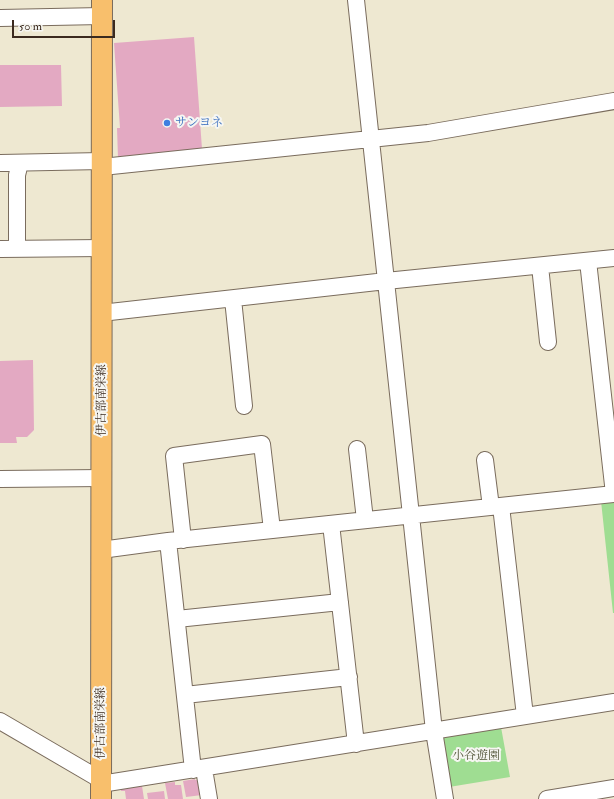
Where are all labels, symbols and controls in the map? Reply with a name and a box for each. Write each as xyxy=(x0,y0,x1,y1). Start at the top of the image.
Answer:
scale bar xyxy=(14,12,117,38)
text: 50 m xyxy=(19,19,42,34)
place label: サンヨネ xyxy=(175,116,223,130)
marker: サンヨネ xyxy=(162,118,172,128)
street label: 伊古部南栄線 xyxy=(95,364,109,436)
street label: 伊古部南栄線 xyxy=(94,687,108,759)
park label: 小谷遊園 xyxy=(452,749,500,763)

